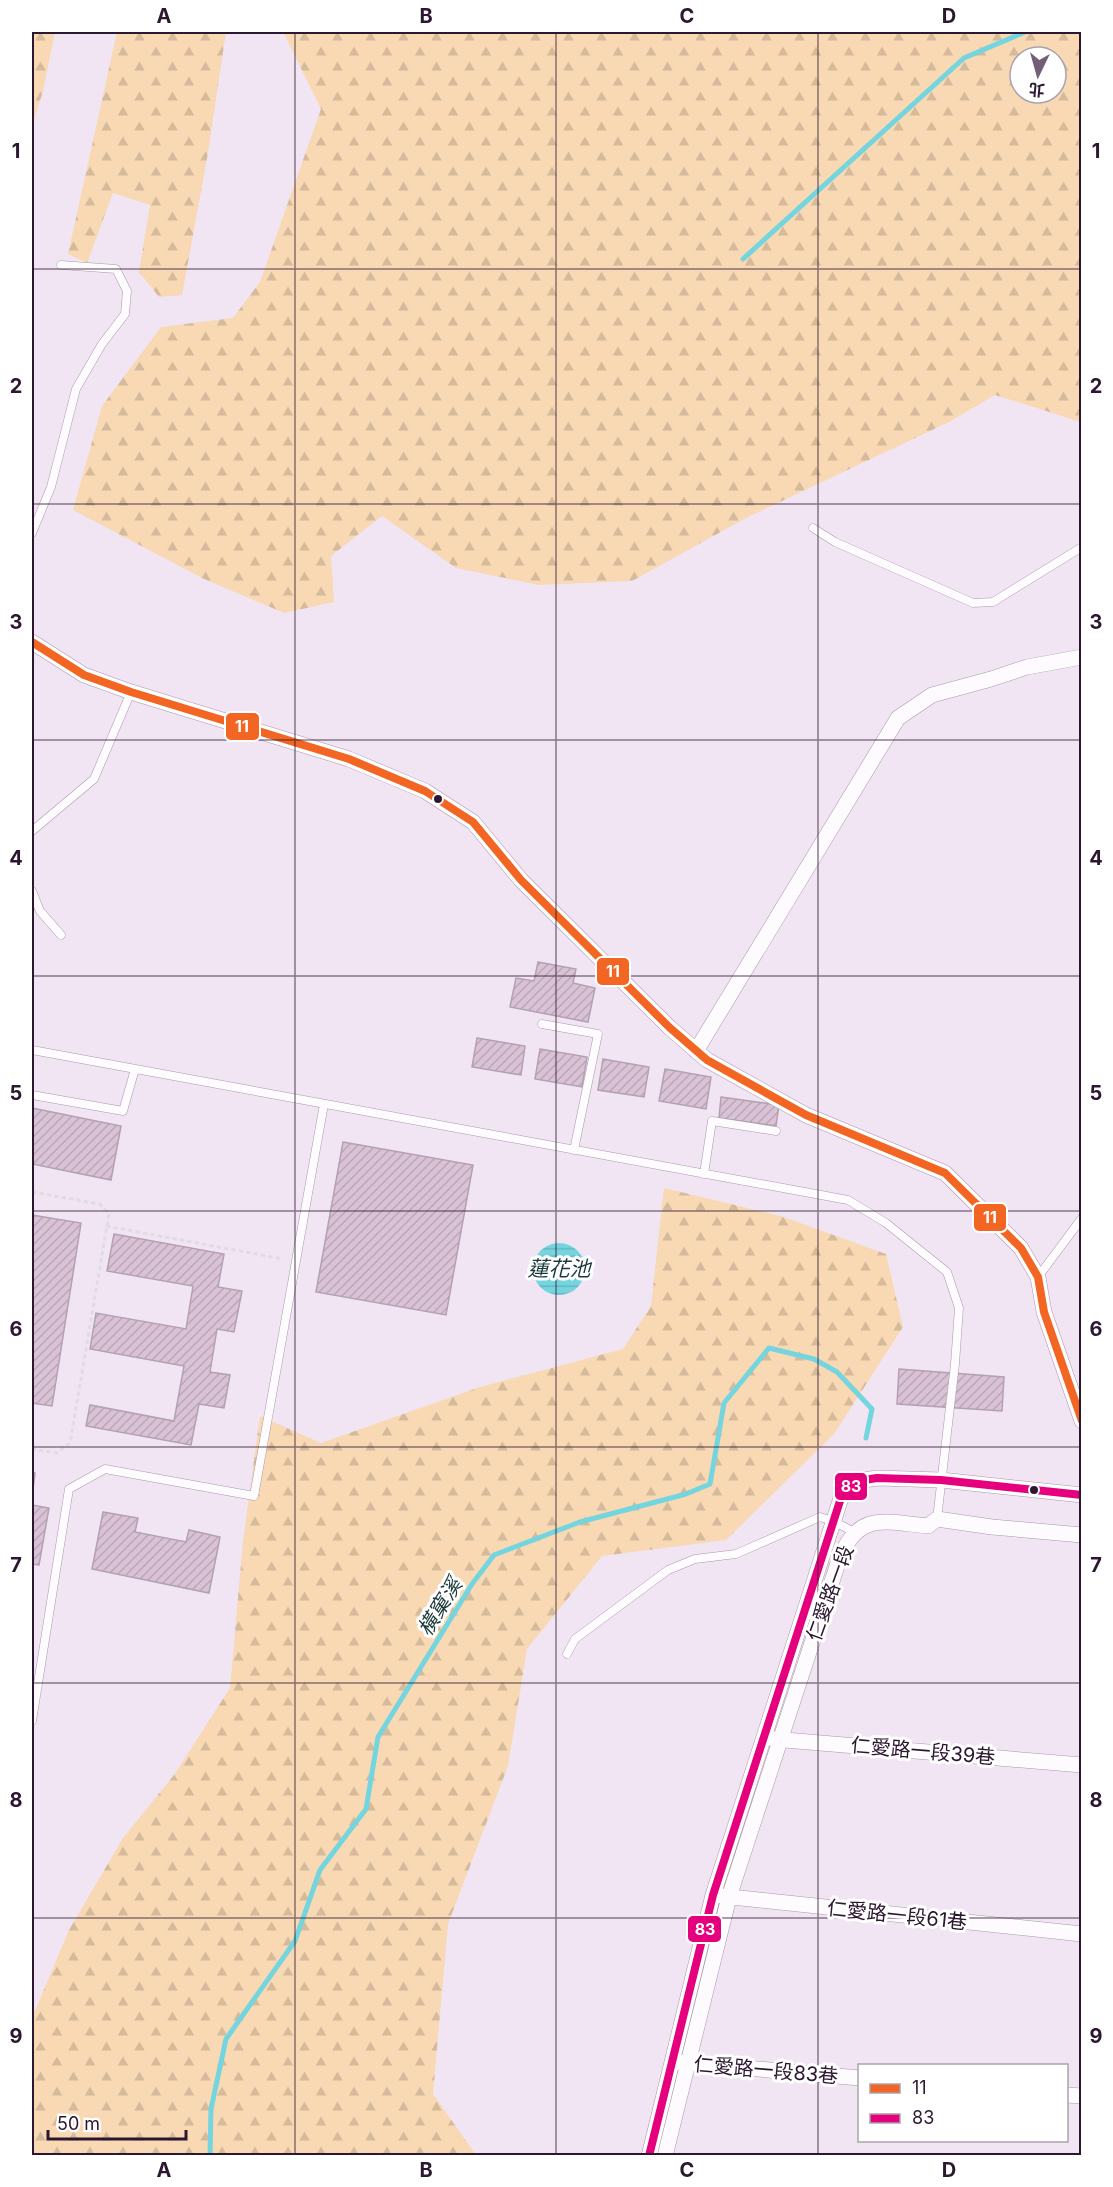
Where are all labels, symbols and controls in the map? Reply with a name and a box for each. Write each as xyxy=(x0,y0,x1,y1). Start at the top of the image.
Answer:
text: A xyxy=(157,4,172,28)
text: B xyxy=(419,4,433,28)
text: C xyxy=(680,4,694,28)
text: D xyxy=(942,4,956,28)
north arrow xyxy=(1008,45,1068,105)
text: 北 xyxy=(1028,79,1046,101)
text: 1 xyxy=(12,139,20,163)
text: 1 xyxy=(1092,139,1100,163)
text: 2 xyxy=(10,374,22,398)
text: 2 xyxy=(1090,374,1102,398)
text: 3 xyxy=(10,610,22,634)
text: 3 xyxy=(1090,610,1102,634)
line badge: 11 xyxy=(225,712,260,741)
text: 11 xyxy=(235,716,249,736)
unlabelled marker xyxy=(432,793,444,805)
text: 4 xyxy=(9,846,23,870)
text: 4 xyxy=(1089,846,1103,870)
line badge: 11 xyxy=(596,957,630,986)
text: 11 xyxy=(606,961,620,981)
text: 5 xyxy=(10,1081,22,1105)
text: 5 xyxy=(1090,1081,1102,1105)
line badge: 11 xyxy=(973,1203,1007,1232)
text: 11 xyxy=(983,1207,997,1227)
water label: 蓮花池 xyxy=(528,1256,592,1281)
text: 6 xyxy=(10,1317,23,1341)
text: 6 xyxy=(1090,1317,1103,1341)
line badge: 83 xyxy=(834,1472,868,1501)
text: 83 xyxy=(841,1476,861,1496)
unlabelled marker xyxy=(1028,1484,1040,1496)
street label: 仁愛路一段 xyxy=(802,1542,858,1644)
text: 7 xyxy=(10,1553,22,1577)
text: 7 xyxy=(1090,1553,1102,1577)
water label: 橫窠溪 xyxy=(412,1571,468,1640)
street label: 仁愛路一段39巷 xyxy=(850,1733,996,1769)
text: 8 xyxy=(9,1788,23,1812)
text: 8 xyxy=(1089,1788,1103,1812)
street label: 仁愛路一段61巷 xyxy=(826,1896,968,1934)
line badge: 83 xyxy=(687,1915,722,1943)
text: 83 xyxy=(695,1919,715,1939)
text: 9 xyxy=(10,2024,23,2048)
text: 9 xyxy=(1090,2024,1103,2048)
street label: 仁愛路一段83巷 xyxy=(693,2052,839,2088)
legend xyxy=(858,2064,1068,2142)
text: 11 xyxy=(912,2077,927,2098)
scale bar xyxy=(48,2103,186,2141)
text: 83 xyxy=(912,2107,934,2128)
text: 50 m xyxy=(57,2113,100,2134)
text: A xyxy=(157,2158,172,2182)
text: B xyxy=(419,2158,433,2182)
text: C xyxy=(680,2158,694,2182)
text: D xyxy=(942,2158,956,2182)

